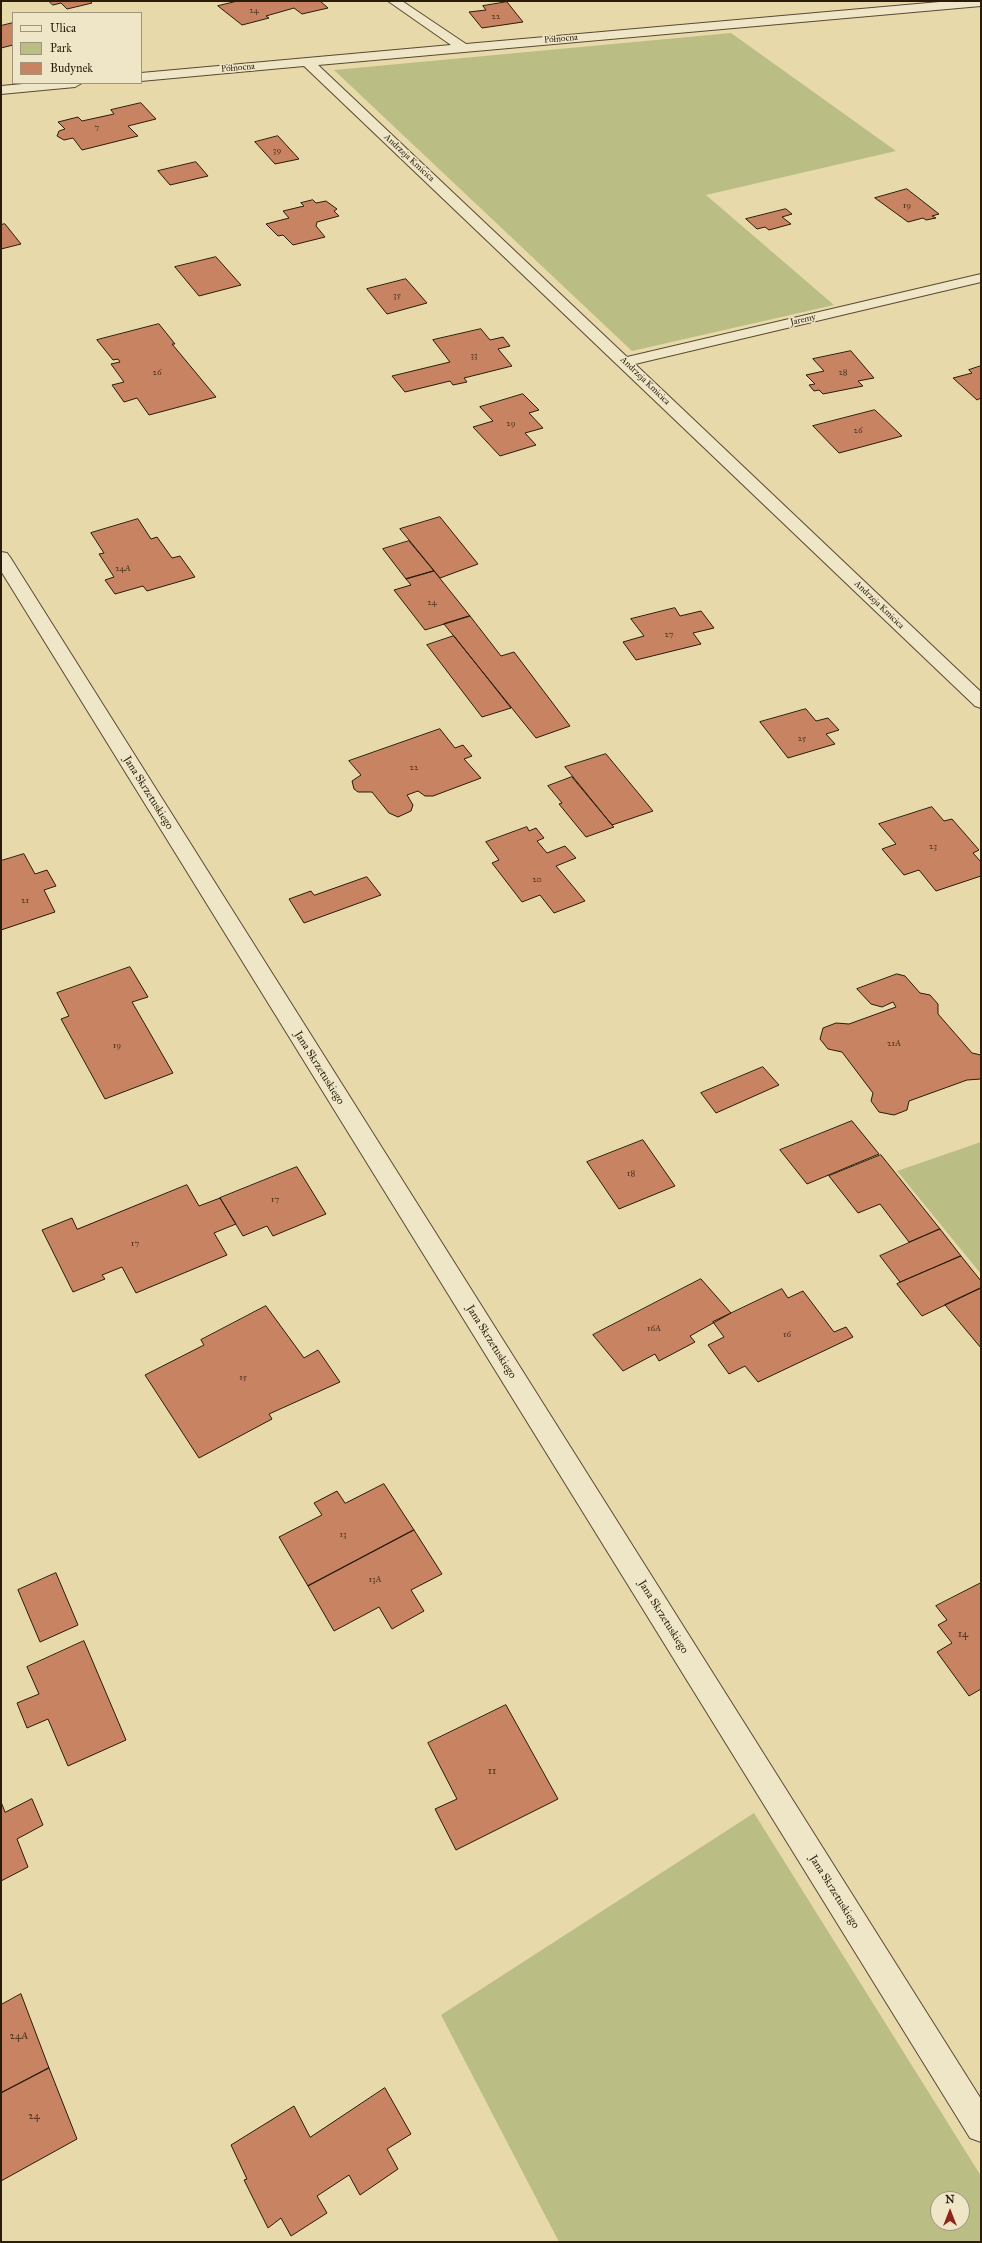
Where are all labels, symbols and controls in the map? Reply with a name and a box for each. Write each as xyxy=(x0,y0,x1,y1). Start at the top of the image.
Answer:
house number: 24 xyxy=(249,6,259,16)
legend xyxy=(12,12,142,84)
house number: 22 xyxy=(492,12,500,22)
text: Ulica xyxy=(50,21,76,35)
street label: Północna xyxy=(544,32,578,46)
text: Park xyxy=(50,41,72,55)
text: Budynek xyxy=(50,61,93,75)
street label: Północna xyxy=(221,61,255,75)
house number: 7 xyxy=(95,123,99,133)
street label: Andrzeja Kmicica xyxy=(382,132,436,184)
house number: 39 xyxy=(273,146,281,156)
house number: 19 xyxy=(903,201,911,211)
house number: 35 xyxy=(393,291,401,301)
street label: Jaremy xyxy=(789,312,817,328)
house number: 33 xyxy=(470,351,478,361)
street label: Andrzeja Kmicica xyxy=(618,355,672,407)
house number: 26 xyxy=(152,368,162,378)
house number: 28 xyxy=(838,368,848,378)
house number: 29 xyxy=(506,419,516,429)
house number: 26 xyxy=(853,426,863,436)
house number: 24A xyxy=(115,564,131,574)
street label: Andrzeja Kmicica xyxy=(852,579,906,631)
house number: 24 xyxy=(427,598,437,608)
house number: 27 xyxy=(664,630,674,640)
house number: 25 xyxy=(798,734,806,744)
street label: Jana Skrzetuskiego xyxy=(120,754,176,832)
house number: 22 xyxy=(410,763,418,773)
house number: 23 xyxy=(929,842,937,852)
house number: 20 xyxy=(532,875,542,885)
house number: 21 xyxy=(21,896,29,906)
street label: Jana Skrzetuskiego xyxy=(291,1029,347,1107)
house number: 21A xyxy=(887,1039,901,1049)
house number: 19 xyxy=(113,1041,121,1051)
house number: 18 xyxy=(627,1169,635,1179)
house number: 17 xyxy=(271,1195,279,1205)
house number: 17 xyxy=(131,1239,139,1249)
street label: Jana Skrzetuskiego xyxy=(463,1303,519,1381)
house number: 16A xyxy=(647,1324,661,1334)
house number: 16 xyxy=(783,1330,791,1340)
house number: 15 xyxy=(239,1373,247,1383)
house number: 13 xyxy=(339,1530,347,1540)
house number: 13A xyxy=(368,1575,382,1585)
street label: Jana Skrzetuskiego xyxy=(635,1578,691,1656)
house number: 14 xyxy=(958,1627,968,1641)
house number: 11 xyxy=(488,1764,496,1778)
street label: Jana Skrzetuskiego xyxy=(806,1853,862,1931)
house number: 24A xyxy=(10,2029,28,2043)
house number: 24 xyxy=(28,2109,40,2123)
north arrow xyxy=(930,2191,970,2231)
text: N xyxy=(945,2193,955,2206)

